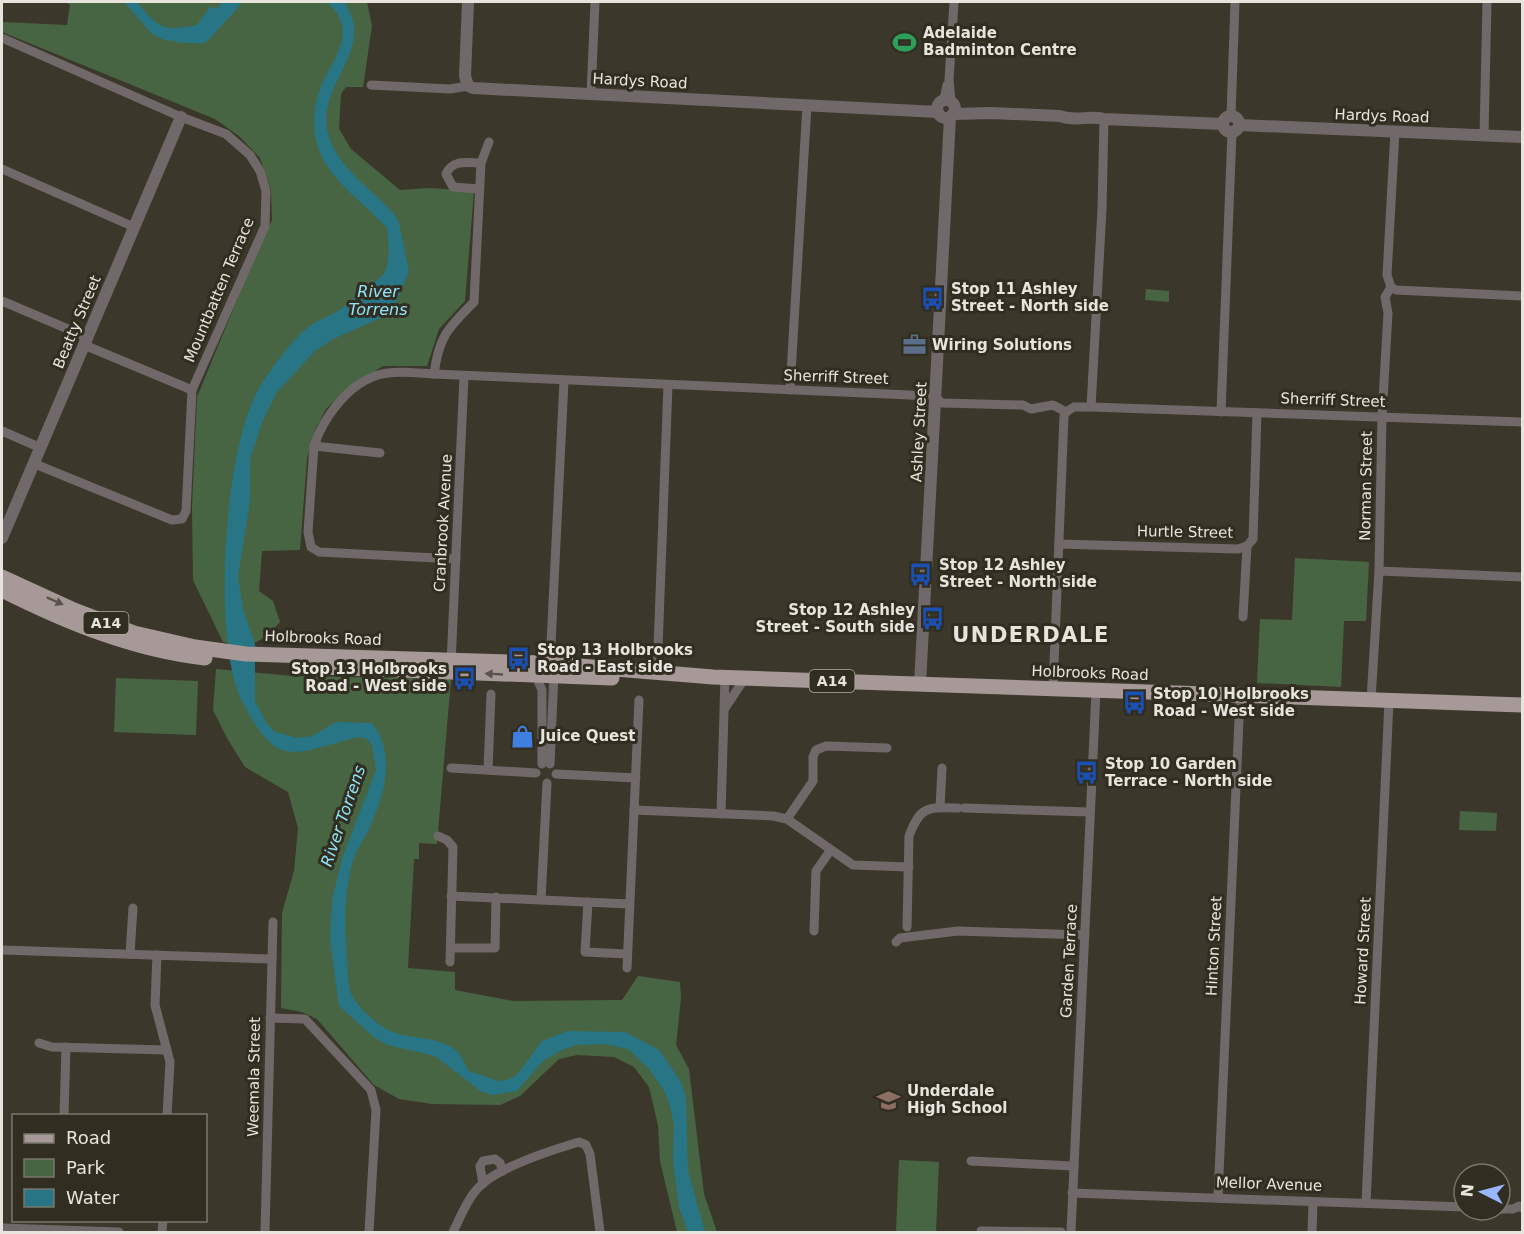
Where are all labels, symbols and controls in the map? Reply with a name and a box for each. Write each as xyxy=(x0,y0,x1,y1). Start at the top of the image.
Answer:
place label: Adelaide Badminton Centre xyxy=(923,24,1077,59)
sports icon: Adelaide Badminton Centre xyxy=(892,29,918,55)
street label: Hardys Road xyxy=(592,70,688,92)
street label: Hardys Road xyxy=(1334,105,1430,127)
street label: Mountbatten Terrace xyxy=(180,215,258,365)
street label: Beatty Street xyxy=(49,272,105,371)
place label: Stop 11 Ashley Street - North side xyxy=(951,280,1109,315)
water label: River Torrens xyxy=(348,282,408,319)
bus stop icon: Stop 11 Ashley Street - North side xyxy=(920,285,946,311)
office icon: Wiring Solutions xyxy=(901,332,927,358)
place label: Wiring Solutions xyxy=(932,336,1072,354)
street label: Sherriff Street xyxy=(783,366,889,388)
street label: Ashley Street xyxy=(907,381,931,483)
street label: Sherriff Street xyxy=(1280,389,1386,411)
street label: Norman Street xyxy=(1356,431,1376,541)
street label: Cranbrook Avenue xyxy=(430,453,456,593)
street label: Hurtle Street xyxy=(1137,522,1234,542)
place label: Stop 12 Ashley Street - North side xyxy=(939,556,1097,591)
bus stop icon: Stop 12 Ashley Street - North side xyxy=(908,561,934,587)
one-way arrow xyxy=(46,597,63,606)
place label: Stop 12 Ashley Street - South side xyxy=(756,601,915,636)
bus stop icon: Stop 12 Ashley Street - South side xyxy=(920,606,946,632)
road number: A14 xyxy=(84,612,128,634)
district label: UNDERDALE xyxy=(952,623,1110,647)
street label: Holbrooks Road xyxy=(264,627,382,649)
place label: Stop 13 Holbrooks Road - East side xyxy=(537,641,693,676)
bus stop icon: Stop 13 Holbrooks Road - East side xyxy=(506,646,532,672)
place label: Stop 13 Holbrooks Road - West side xyxy=(291,660,447,695)
street label: Holbrooks Road xyxy=(1031,662,1149,684)
bus stop icon: Stop 13 Holbrooks Road - West side xyxy=(452,665,478,691)
one-way arrow xyxy=(485,670,504,679)
road number: A14 xyxy=(810,670,854,692)
place label: Stop 10 Holbrooks Road - West side xyxy=(1153,685,1309,720)
bus stop icon: Stop 10 Holbrooks Road - West side xyxy=(1122,690,1148,716)
shop icon: Juice Quest xyxy=(509,723,535,749)
place label: Juice Quest xyxy=(539,727,635,745)
place label: Stop 10 Garden Terrace - North side xyxy=(1105,755,1272,790)
bus stop icon: Stop 10 Garden Terrace - North side xyxy=(1074,760,1100,786)
water label: River Torrens xyxy=(317,763,369,869)
street label: Hinton Street xyxy=(1202,896,1226,996)
street label: Howard Street xyxy=(1351,897,1375,1005)
street label: Garden Terrace xyxy=(1057,903,1081,1019)
street label: Weemala Street xyxy=(244,1017,264,1137)
place label: Underdale High School xyxy=(907,1082,1007,1117)
school or university icon: Underdale High School xyxy=(876,1087,902,1113)
legend xyxy=(12,1114,207,1222)
text: Road xyxy=(66,1127,111,1148)
text: Park xyxy=(66,1157,105,1178)
north arrow xyxy=(1452,1162,1512,1222)
street label: Mellor Avenue xyxy=(1216,1173,1322,1195)
text: N xyxy=(1457,1183,1478,1198)
text: Water xyxy=(66,1187,120,1208)

